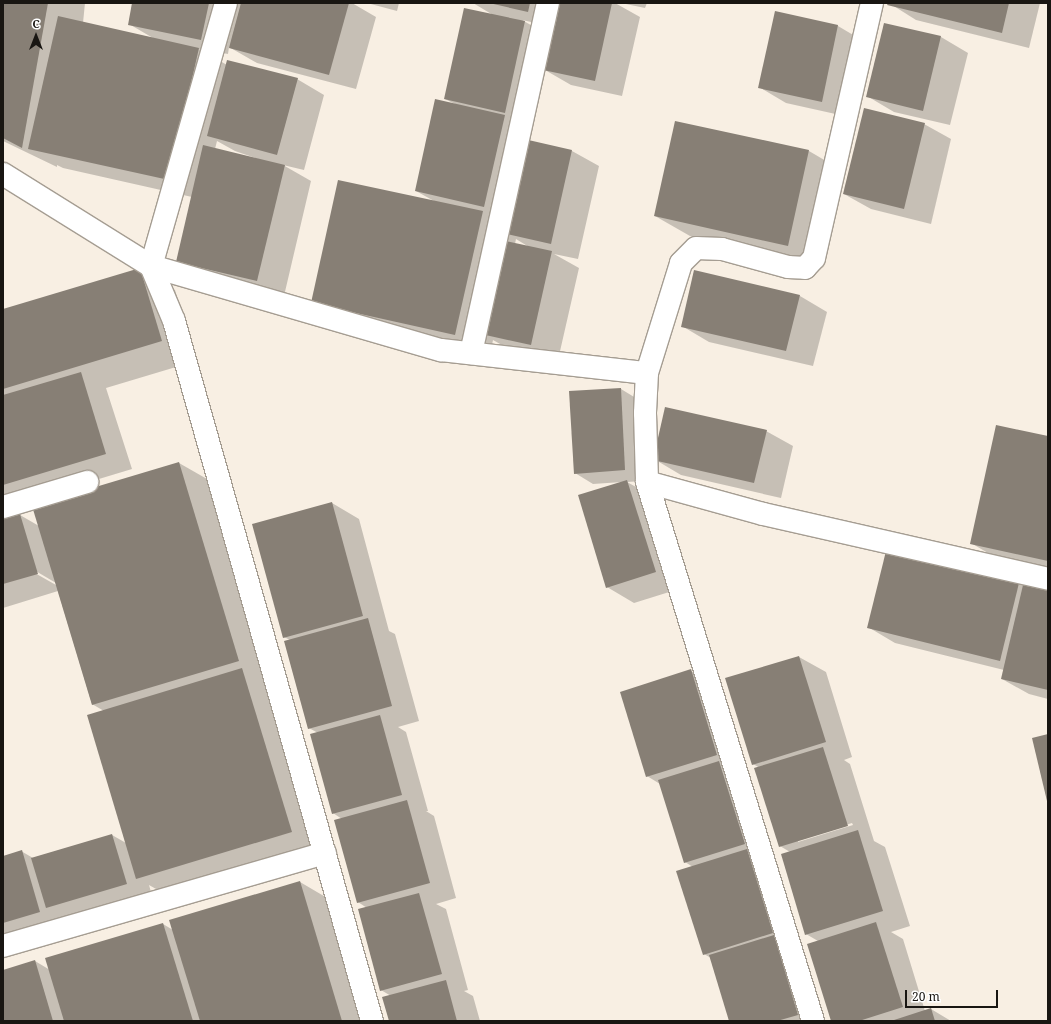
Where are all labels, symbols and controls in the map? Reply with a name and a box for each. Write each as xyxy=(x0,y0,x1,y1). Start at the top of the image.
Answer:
north arrow xyxy=(16,16,56,56)
text: С xyxy=(32,16,40,31)
scale bar xyxy=(907,982,1000,1008)
text: 20 m xyxy=(912,988,940,1005)

